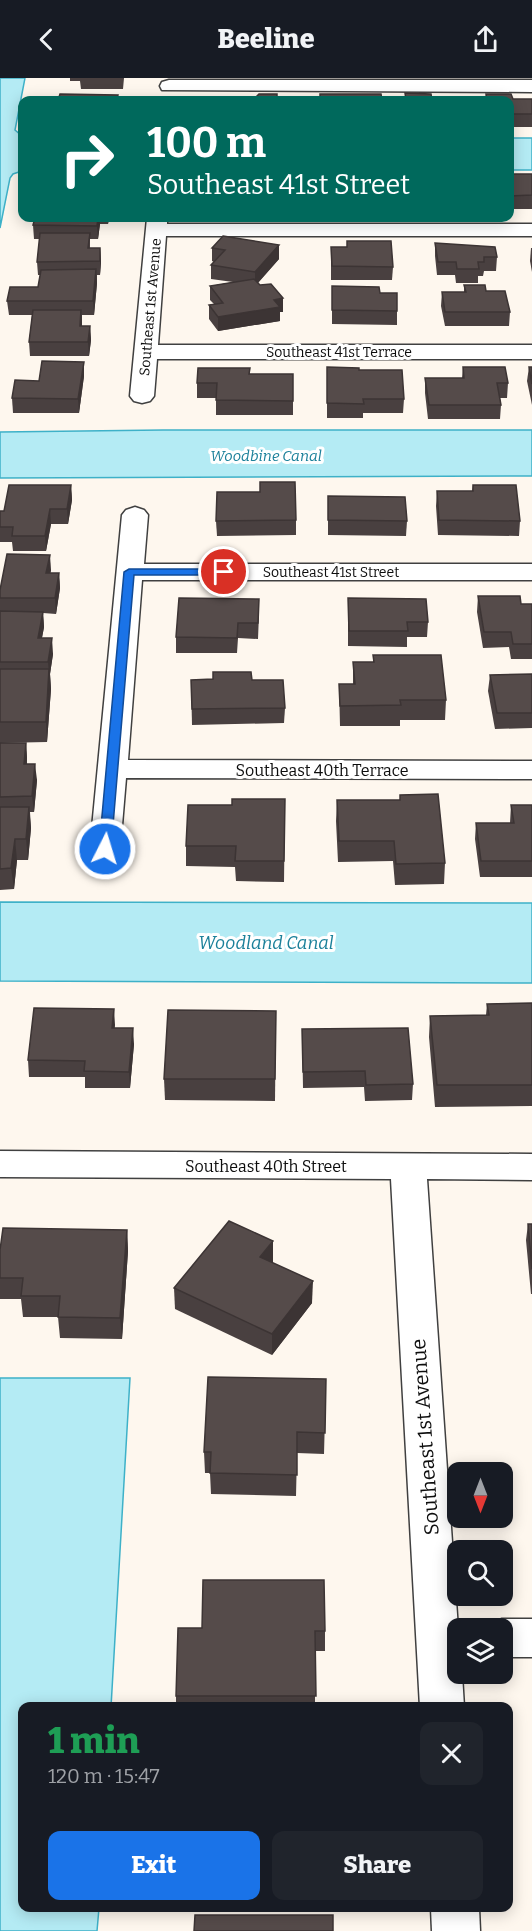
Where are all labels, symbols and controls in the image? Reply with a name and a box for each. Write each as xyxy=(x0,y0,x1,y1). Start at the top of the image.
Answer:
icon: back xyxy=(30,23,63,56)
text: Beeline xyxy=(218,23,314,55)
icon: share xyxy=(469,23,502,56)
text: 100 m xyxy=(147,118,266,168)
icon: right xyxy=(48,120,126,198)
text: Southeast 41st Street xyxy=(147,169,410,201)
street label: Southeast 1st Avenue xyxy=(136,238,165,376)
street label: Southeast 41st Terrace xyxy=(266,344,412,361)
water label: Woodbine Canal xyxy=(210,447,322,465)
pin xyxy=(198,546,249,597)
icon: arrive xyxy=(207,555,240,588)
street label: Southeast 41st Street xyxy=(263,564,399,581)
street label: Southeast 40th Terrace xyxy=(236,761,408,780)
position arrow xyxy=(73,817,137,881)
water label: Woodland Canal xyxy=(198,932,334,954)
street label: Southeast 40th Street xyxy=(185,1157,347,1176)
street label: Southeast 1st Avenue xyxy=(406,1338,444,1536)
north arrow xyxy=(447,1462,513,1528)
map controls xyxy=(447,1462,513,1684)
button: search xyxy=(447,1540,513,1606)
button: layers xyxy=(447,1618,513,1684)
text: 1 min xyxy=(48,1719,140,1763)
button: close xyxy=(420,1722,483,1785)
text: 120 m · 15:47 xyxy=(48,1764,160,1788)
button: Exit xyxy=(48,1831,260,1900)
button: Share xyxy=(272,1831,483,1900)

